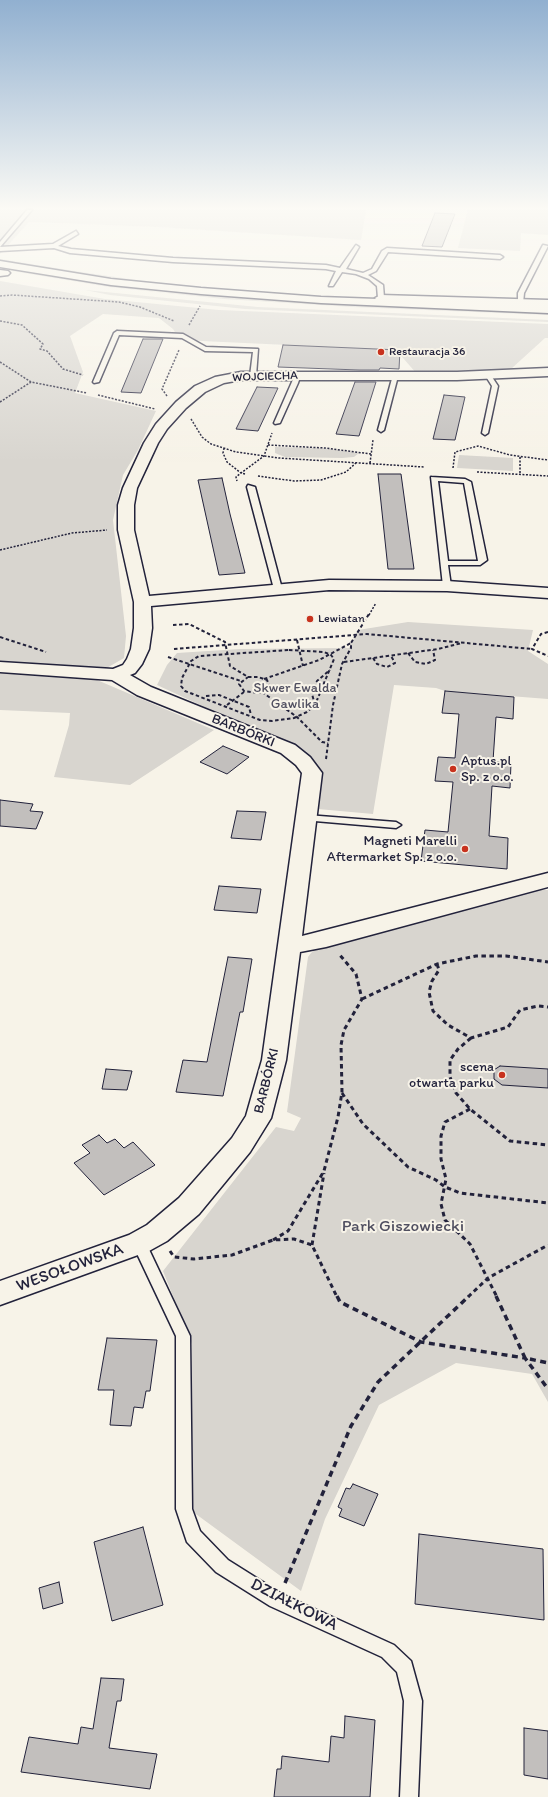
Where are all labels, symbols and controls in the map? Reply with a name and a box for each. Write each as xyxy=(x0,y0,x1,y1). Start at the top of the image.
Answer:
place label: Restauracja 36 xyxy=(389,345,465,359)
marker: Restauracja 36 xyxy=(376,347,386,357)
street label: WOJCIECHA xyxy=(232,369,298,385)
place label: Lewiatan xyxy=(318,612,365,626)
marker: Lewiatan xyxy=(305,614,315,624)
park label: Skwer Ewalda Gawlika xyxy=(254,680,336,712)
street label: BARBÓRKI xyxy=(209,711,277,751)
place label: Aptus.pl Sp. z o.o. xyxy=(461,753,514,786)
marker: Aptus.pl Sp. z o.o. xyxy=(448,764,458,774)
place label: Magneti Marelli Aftermarket Sp. z o.o. xyxy=(327,833,457,866)
marker: Magneti Marelli Aftermarket Sp. z o.o. xyxy=(460,844,470,854)
street label: BARBÓRKI xyxy=(251,1047,283,1115)
place label: scena otwarta parku xyxy=(409,1059,494,1092)
marker: scena otwarta parku xyxy=(497,1070,507,1080)
park label: Park Giszowiecki xyxy=(342,1217,464,1237)
street label: WESOŁOWSKA xyxy=(14,1239,126,1297)
street label: DZIAŁKOWA xyxy=(247,1574,341,1636)

